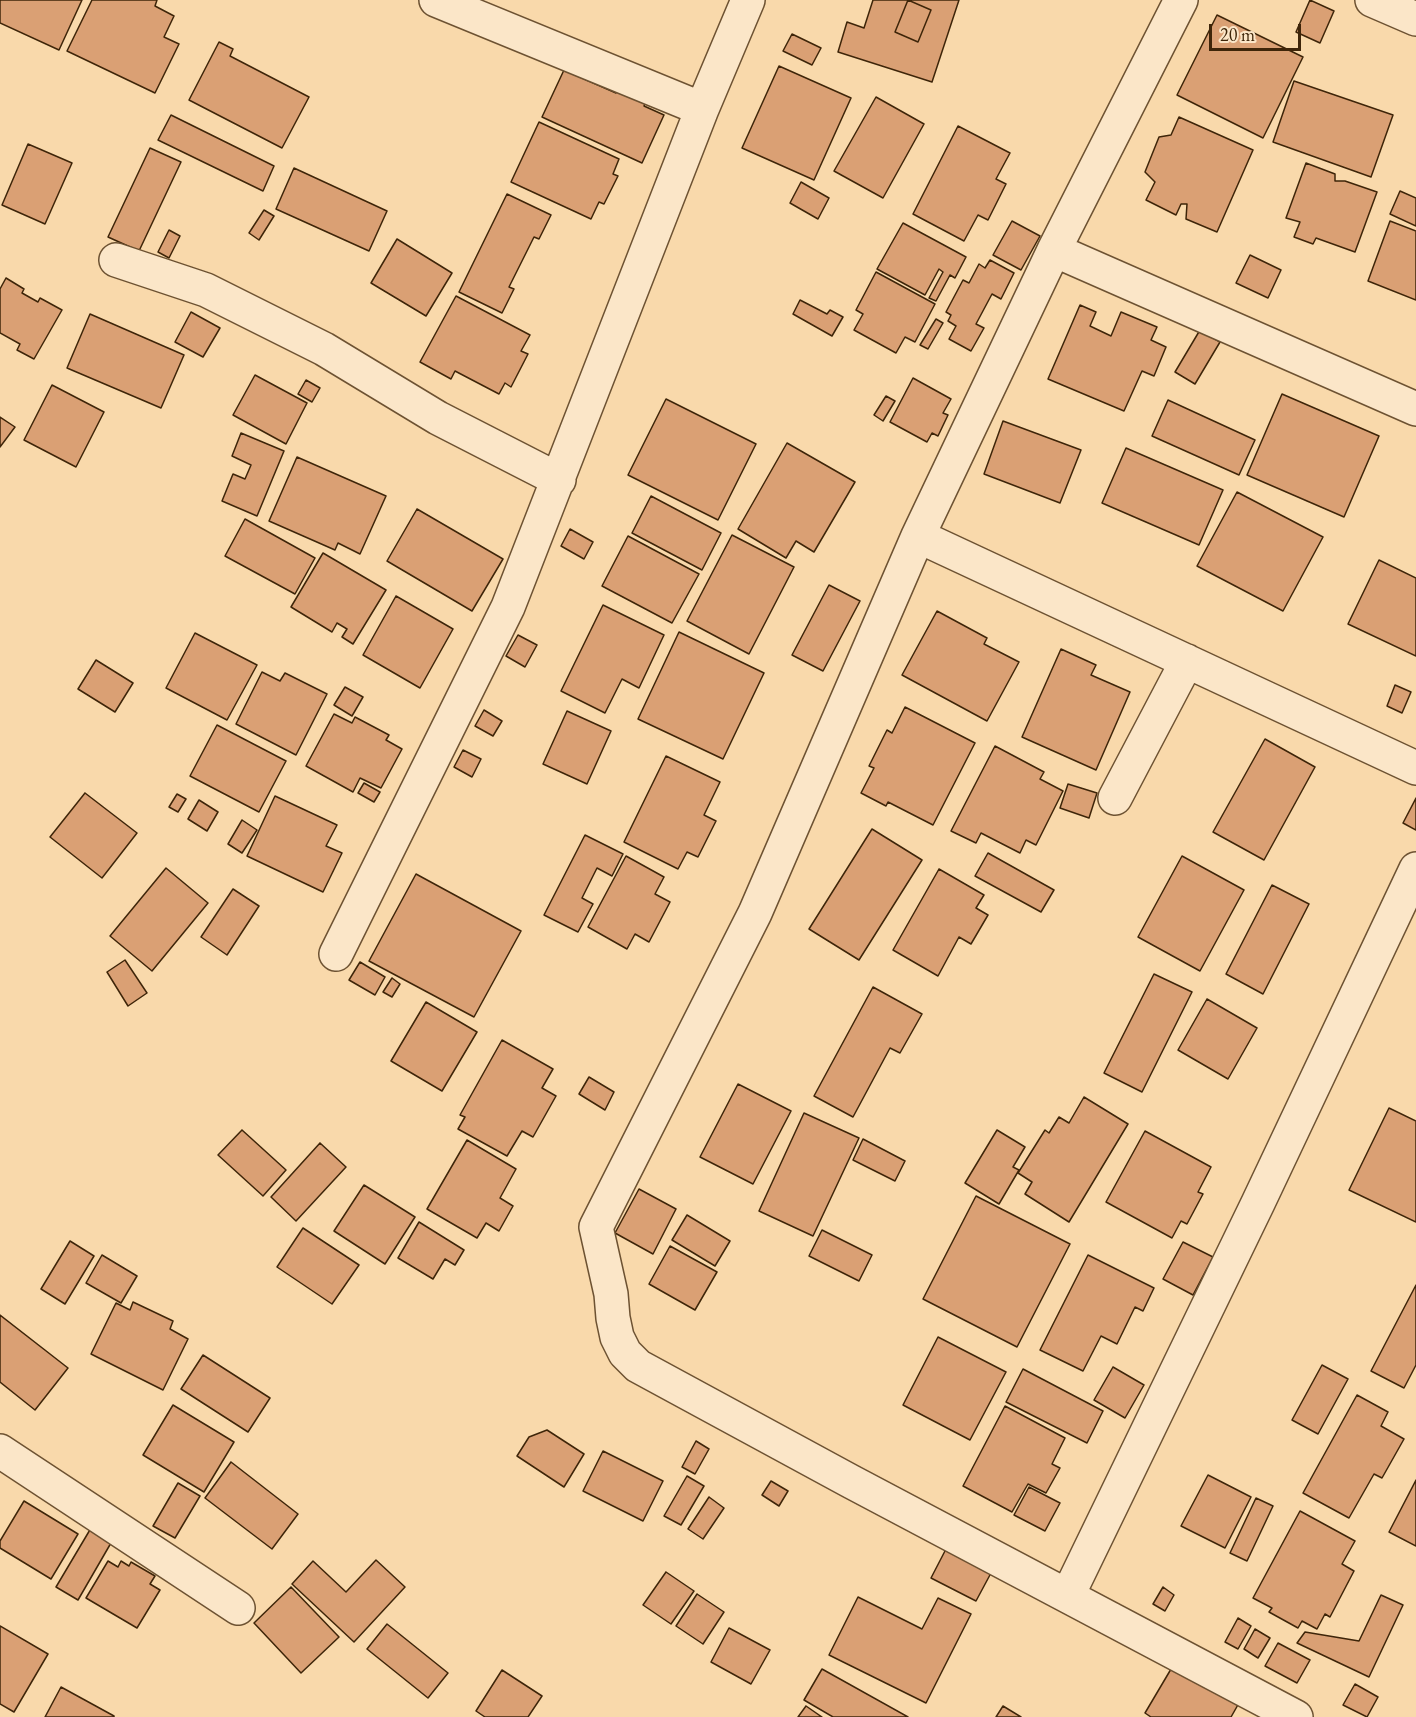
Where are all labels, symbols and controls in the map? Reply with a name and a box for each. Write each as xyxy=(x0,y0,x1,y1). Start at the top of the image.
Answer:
scale bar xyxy=(1212,12,1304,50)
text: 20 m xyxy=(1220,23,1255,46)

